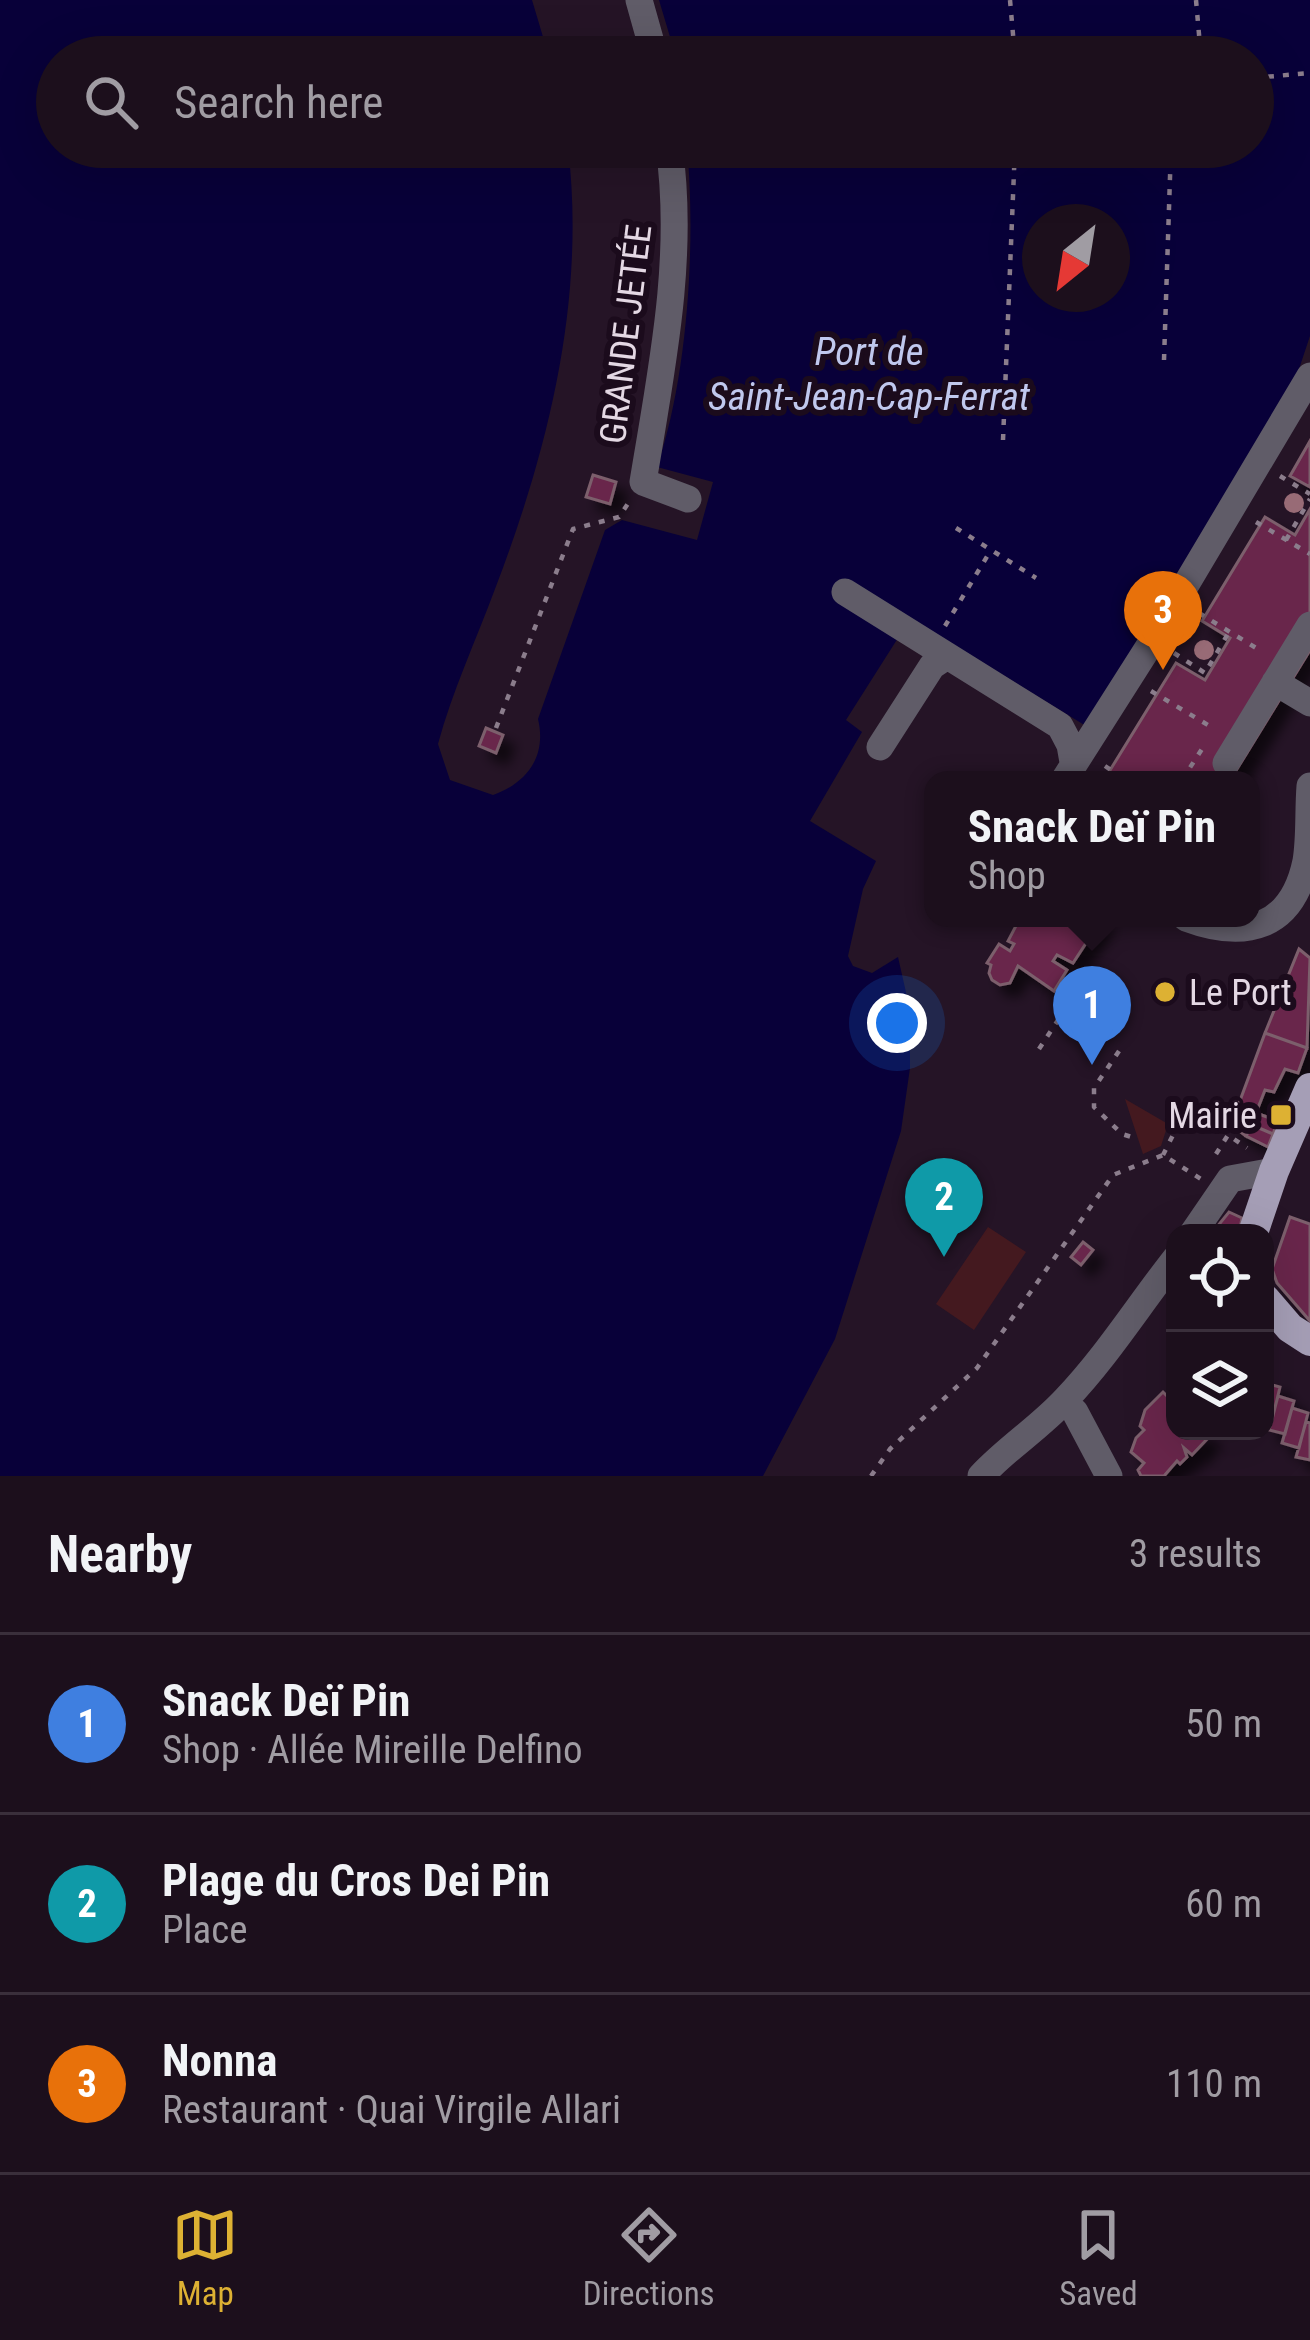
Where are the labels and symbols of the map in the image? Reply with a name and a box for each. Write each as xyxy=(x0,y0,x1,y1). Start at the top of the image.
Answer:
north arrow xyxy=(1022,204,1130,312)
street label: GRANDE JETÉE xyxy=(591,222,660,446)
water label: Port de Saint-Jean-Cap-Ferrat xyxy=(708,329,1031,420)
pin: 3 xyxy=(1124,571,1202,670)
pin: 1 xyxy=(1053,966,1131,1065)
place label: Le Port xyxy=(1189,972,1292,1014)
marker: Le Port xyxy=(1152,979,1178,1005)
your location xyxy=(867,993,927,1053)
place label: Mairie xyxy=(1168,1095,1257,1137)
marker: Mairie xyxy=(1268,1102,1294,1128)
pin: 2 xyxy=(905,1158,983,1257)

